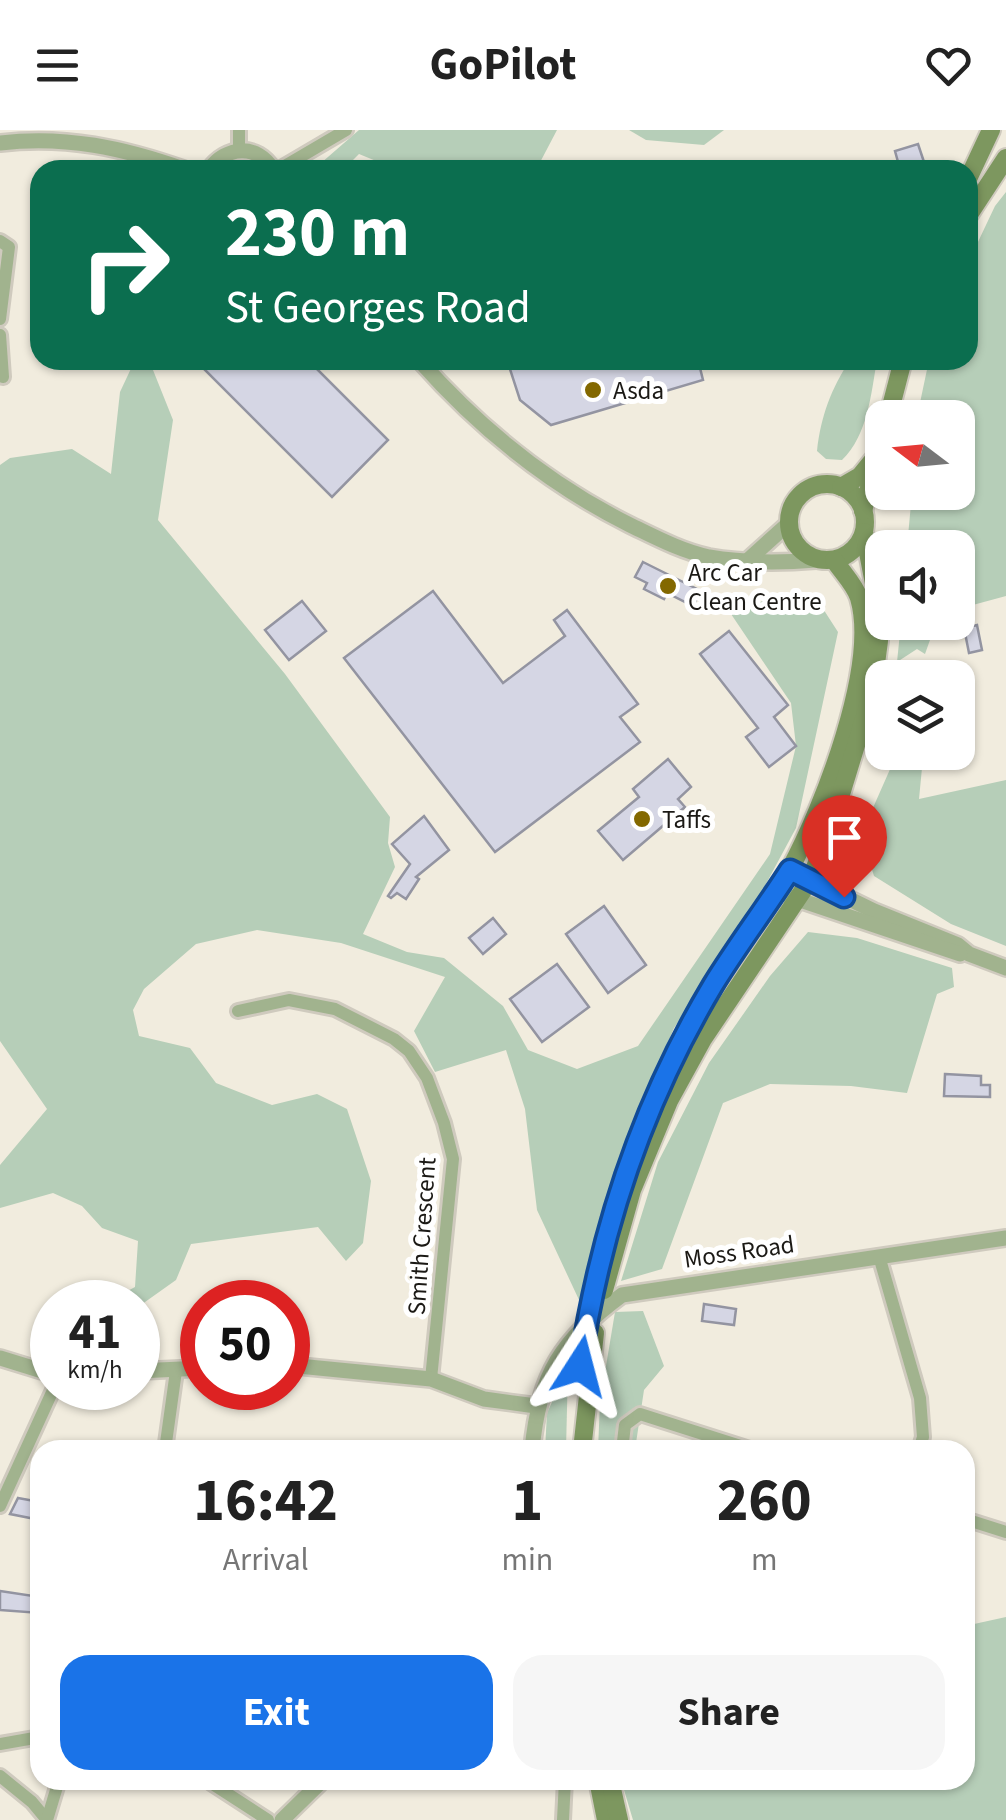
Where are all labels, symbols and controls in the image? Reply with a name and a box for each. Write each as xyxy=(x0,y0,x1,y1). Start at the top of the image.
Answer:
text: GoPilot xyxy=(430,33,576,97)
icon: menu xyxy=(30,38,85,93)
icon: heart xyxy=(921,38,976,93)
text: 230 m xyxy=(225,183,410,283)
icon: right xyxy=(60,200,190,330)
text: St Georges Road xyxy=(225,276,531,340)
place label: Asda xyxy=(613,373,664,409)
marker: Asda xyxy=(582,379,604,401)
north arrow xyxy=(865,400,975,510)
map controls xyxy=(865,400,975,770)
button: sound xyxy=(865,530,975,640)
place label: Arc Car Clean Centre xyxy=(688,555,822,620)
marker: Arc Car Clean Centre xyxy=(657,575,679,597)
button: layers xyxy=(865,660,975,770)
pin xyxy=(802,795,887,898)
place label: Taffs xyxy=(662,802,711,838)
marker: Taffs xyxy=(631,808,653,830)
icon: arrive xyxy=(817,810,872,865)
street label: Smith Crescent xyxy=(399,1155,446,1316)
street label: Moss Road xyxy=(682,1226,797,1278)
speed limit sign: 50 xyxy=(180,1280,310,1410)
text: 41 xyxy=(69,1297,121,1368)
position arrow xyxy=(528,1314,632,1418)
text: km/h xyxy=(67,1352,123,1388)
text: 16:42 xyxy=(193,1459,338,1544)
text: 1 xyxy=(512,1459,543,1544)
text: 260 xyxy=(717,1459,812,1544)
text: Arrival xyxy=(223,1537,309,1583)
text: min xyxy=(501,1537,553,1583)
text: m xyxy=(751,1537,777,1583)
button: Exit xyxy=(60,1655,493,1770)
button: Share xyxy=(513,1655,945,1770)

